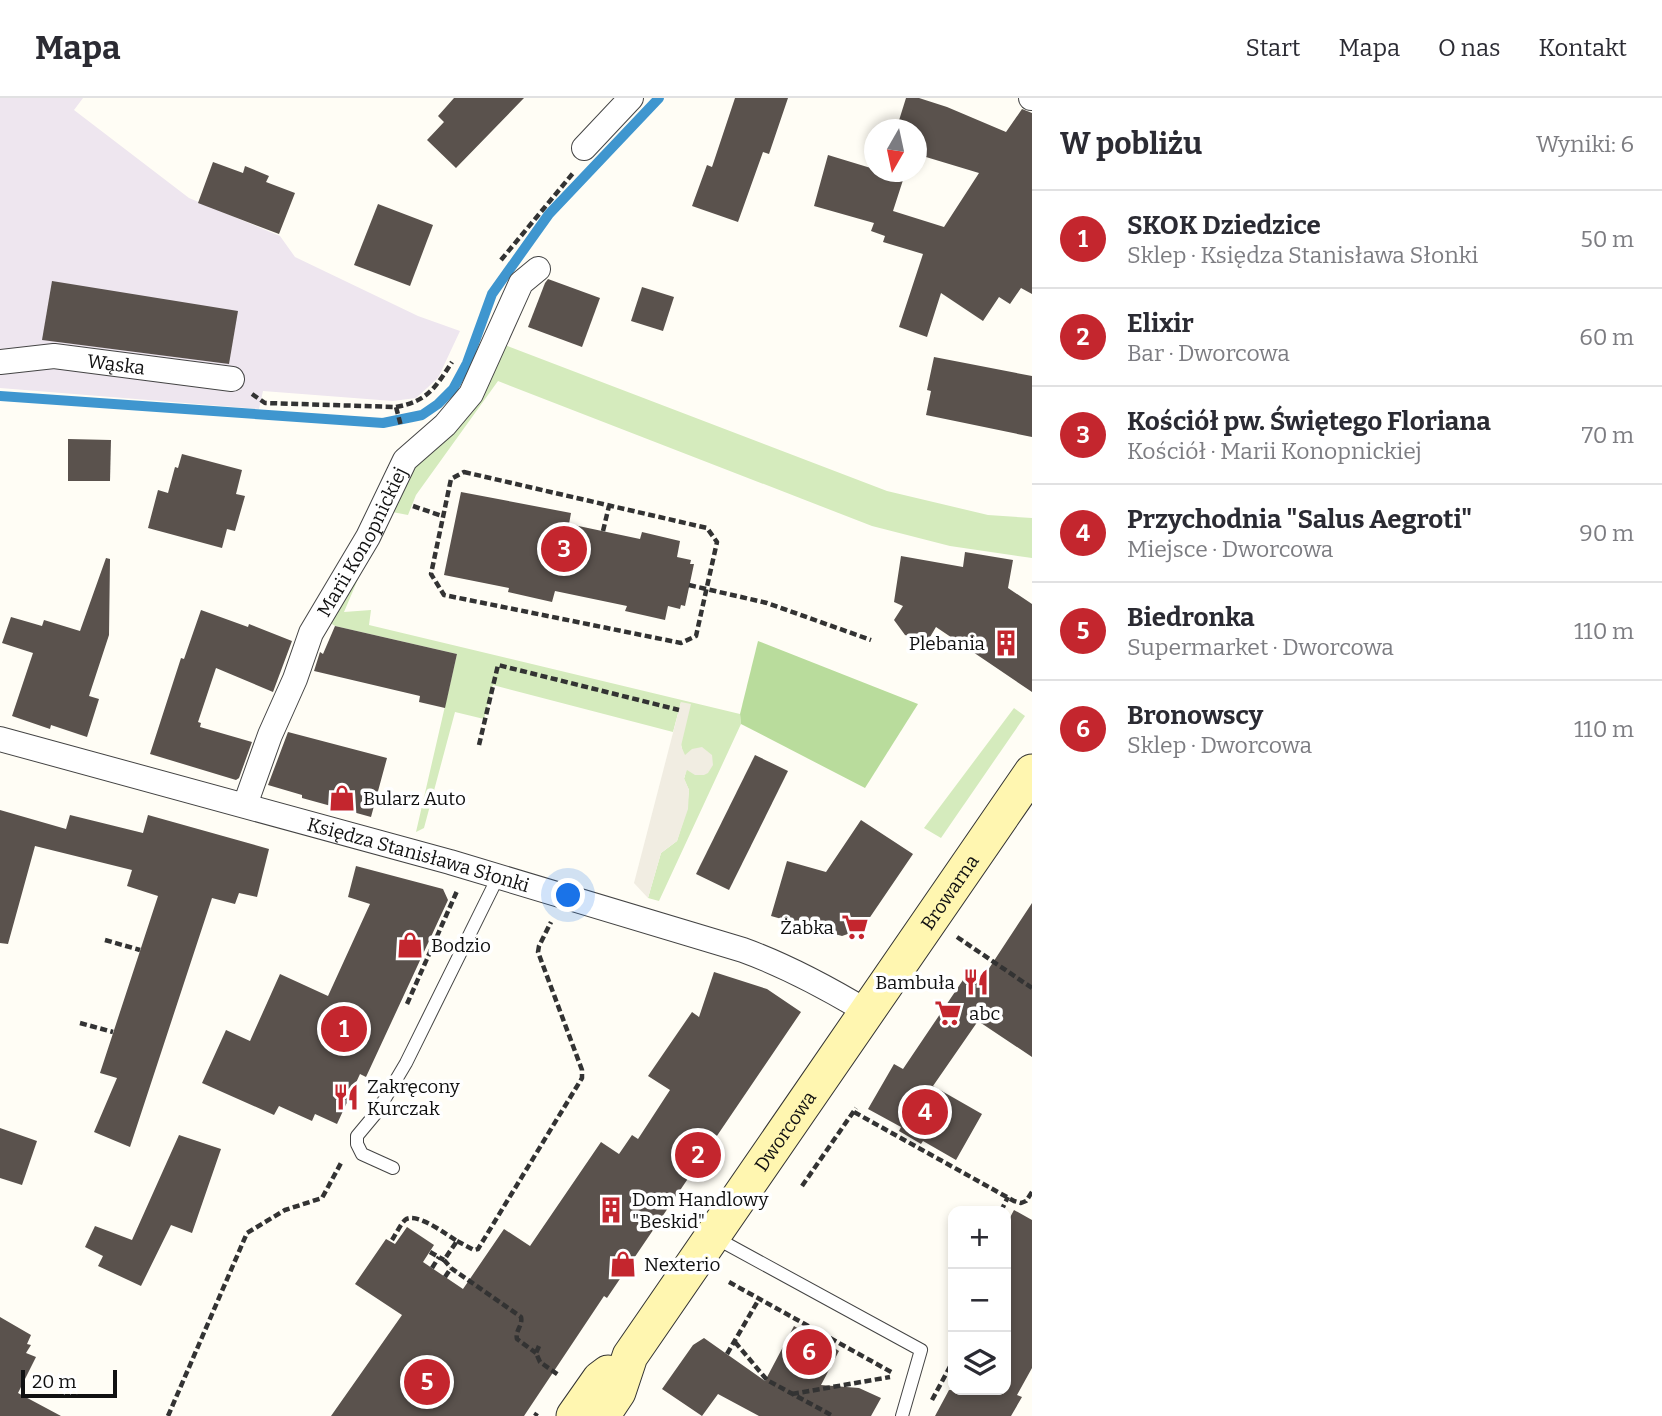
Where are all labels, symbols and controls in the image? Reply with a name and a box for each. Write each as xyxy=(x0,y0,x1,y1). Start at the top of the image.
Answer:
text: Mapa xyxy=(35,28,120,68)
text: Start xyxy=(1246,34,1301,62)
text: Mapa xyxy=(1339,34,1400,62)
text: O nas xyxy=(1438,34,1501,62)
text: Kontakt xyxy=(1539,34,1627,62)
north arrow xyxy=(864,119,927,182)
text: W pobliżu xyxy=(1060,126,1202,162)
text: Wyniki: 6 xyxy=(1536,130,1634,158)
text: SKOK Dziedzice xyxy=(1127,210,1321,241)
text: 1 xyxy=(1078,225,1088,253)
text: 50 m xyxy=(1580,225,1634,253)
text: Sklep · Księdza Stanisława Słonki xyxy=(1127,241,1478,269)
text: Elixir xyxy=(1127,308,1194,339)
text: 2 xyxy=(1077,323,1089,351)
text: 60 m xyxy=(1579,323,1634,351)
text: Bar · Dworcowa xyxy=(1127,339,1290,367)
street label: Wąska xyxy=(86,349,147,379)
text: Kościół pw. Świętego Floriana xyxy=(1127,406,1491,437)
text: 3 xyxy=(1076,421,1090,449)
text: 70 m xyxy=(1582,421,1634,449)
text: Kościół · Marii Konopnickiej xyxy=(1127,437,1422,465)
street label: Marii Konopnickiej xyxy=(312,463,411,621)
text: Przychodnia "Salus Aegroti" xyxy=(1127,504,1472,535)
text: 4 xyxy=(1076,519,1090,547)
text: 90 m xyxy=(1579,519,1634,547)
pin: 3 xyxy=(541,523,587,575)
text: Miejsce · Dworcowa xyxy=(1127,535,1333,563)
text: Biedronka xyxy=(1127,602,1255,633)
text: 5 xyxy=(1077,617,1089,645)
text: 110 m xyxy=(1574,617,1634,645)
building icon: Plebania xyxy=(991,628,1021,658)
place label: Plebania xyxy=(909,632,986,655)
text: Supermarket · Dworcowa xyxy=(1127,633,1394,661)
text: Bronowscy xyxy=(1127,700,1263,731)
text: 6 xyxy=(1076,715,1090,743)
text: 110 m xyxy=(1574,715,1634,743)
text: Sklep · Dworcowa xyxy=(1127,731,1312,759)
shop icon: Bularz Auto xyxy=(327,783,357,813)
place label: Bularz Auto xyxy=(363,787,466,810)
street label: Księdza Stanisława Słonki xyxy=(305,812,533,897)
street label: Browarna xyxy=(915,850,984,934)
your location xyxy=(551,878,585,912)
supermarket icon: Żabka xyxy=(840,912,870,942)
place label: Żabka xyxy=(780,916,835,939)
shop icon: Bodzio xyxy=(395,930,425,960)
place label: Bodzio xyxy=(431,934,491,957)
restaurant icon: Bambuła xyxy=(961,967,991,997)
place label: Bambuła xyxy=(875,971,956,994)
supermarket icon: abc xyxy=(933,998,963,1028)
place label: abc xyxy=(969,1002,1000,1025)
pin: 1 xyxy=(321,1003,367,1055)
place label: Zakręcony Kurczak xyxy=(367,1075,461,1120)
restaurant icon: Zakręcony Kurczak xyxy=(331,1082,361,1112)
street label: Dworcowa xyxy=(749,1086,821,1175)
pin: 4 xyxy=(902,1086,948,1138)
pin: 2 xyxy=(675,1129,721,1181)
place label: Dom Handlowy "Beskid" xyxy=(632,1188,769,1233)
building icon: Dom Handlowy "Beskid" xyxy=(596,1195,626,1225)
map controls xyxy=(948,1206,1011,1395)
button: + xyxy=(948,1206,1011,1269)
shop icon: Nexterio xyxy=(608,1249,638,1279)
place label: Nexterio xyxy=(644,1253,721,1276)
button: − xyxy=(948,1269,1011,1332)
pin: 6 xyxy=(786,1326,832,1378)
button: layers xyxy=(948,1332,1011,1395)
pin: 5 xyxy=(404,1356,450,1408)
scale bar xyxy=(21,1367,117,1399)
text: 20 m xyxy=(32,1370,76,1393)

